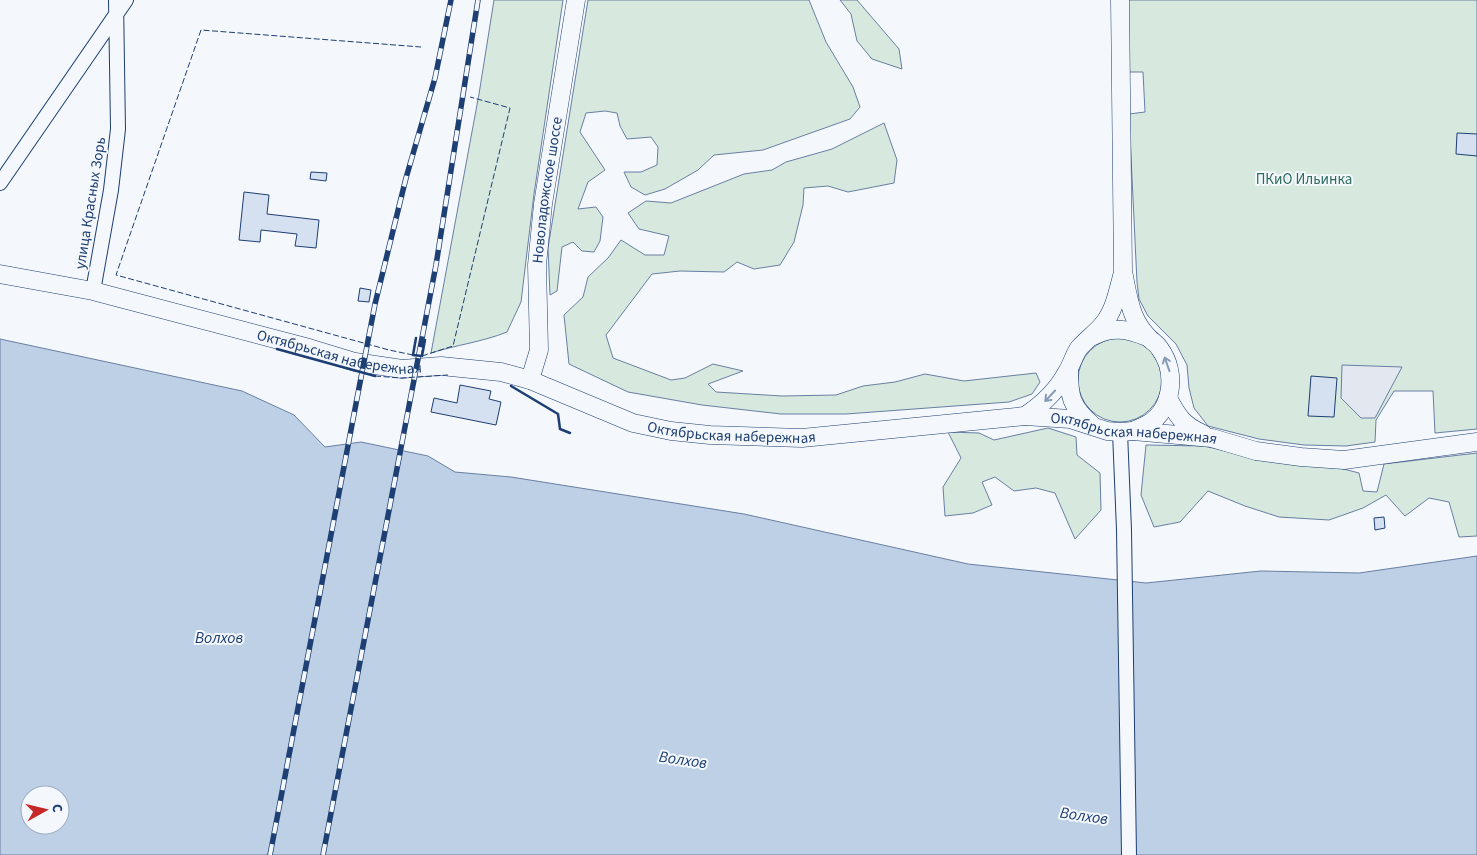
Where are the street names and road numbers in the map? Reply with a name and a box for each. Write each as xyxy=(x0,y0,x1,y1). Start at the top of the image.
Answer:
street label: Новоладожское шоссе xyxy=(527,115,568,264)
street label: улица Красных Зорь xyxy=(70,135,111,271)
street label: Октябрьская набережная xyxy=(255,325,423,380)
street label: Октябрьская набережная xyxy=(1050,408,1220,450)
street label: Октябрьская набережная xyxy=(645,416,817,449)

